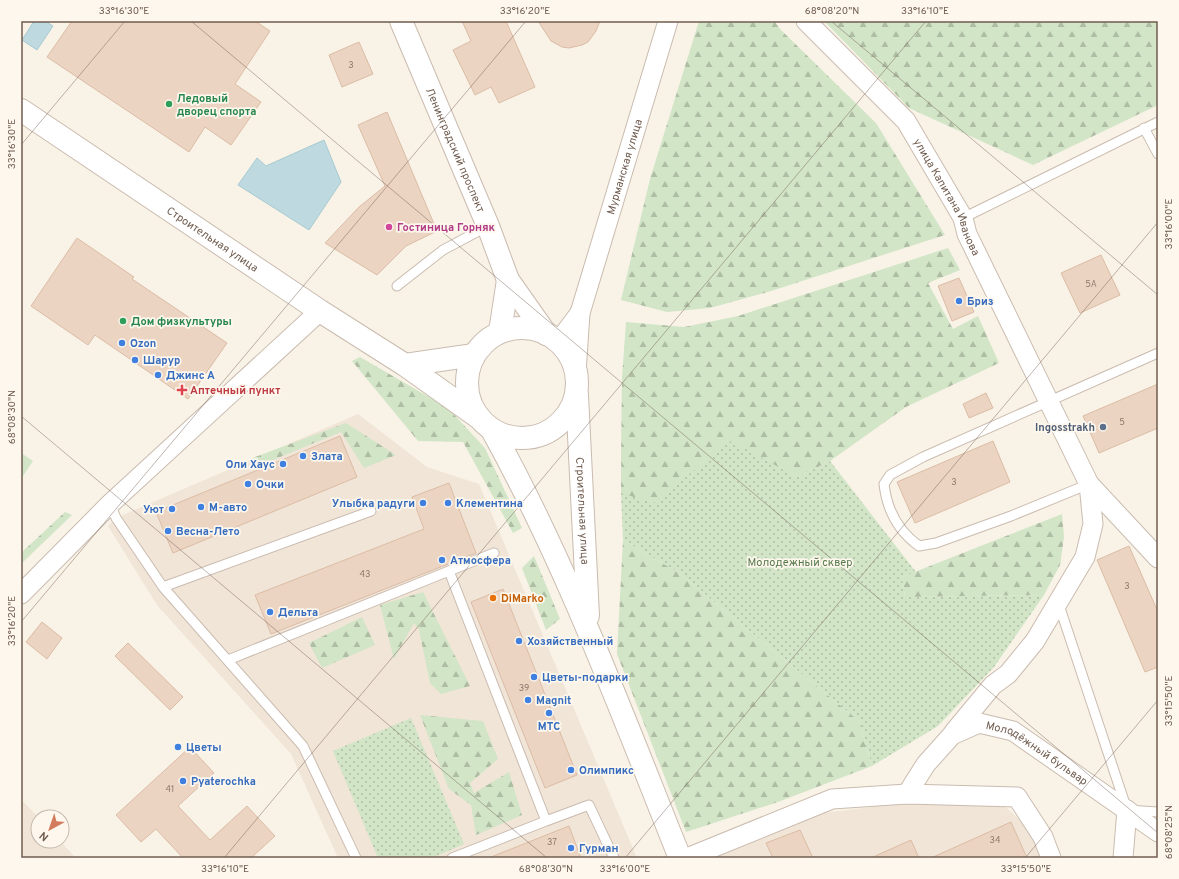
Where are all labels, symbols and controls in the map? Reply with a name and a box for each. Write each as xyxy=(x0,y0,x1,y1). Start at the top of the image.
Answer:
text: 33°16'30"E xyxy=(99,5,149,18)
text: 33°16'20"E xyxy=(500,5,550,18)
text: 68°08'20"N xyxy=(805,5,859,18)
text: 33°16'10"E xyxy=(901,5,949,18)
house number: 3 xyxy=(348,60,354,71)
street label: Ленинградский проспект xyxy=(422,86,487,215)
place label: Ледовый дворец спорта xyxy=(177,92,256,119)
marker: Ледовый дворец спорта xyxy=(164,99,174,109)
street label: Мурманская улица xyxy=(604,117,646,216)
text: 33°16'30"E xyxy=(6,119,19,169)
street label: улица Капитана Иванова xyxy=(910,136,983,258)
text: 33°16'00"E xyxy=(1163,199,1176,249)
street label: Строительная улица xyxy=(164,204,261,276)
place label: Гостиница Горняк xyxy=(397,221,495,235)
marker: Гостиница Горняк xyxy=(384,222,394,232)
house number: 5А xyxy=(1085,279,1097,290)
place label: Бриз xyxy=(967,295,994,309)
marker: Бриз xyxy=(954,296,964,306)
place label: Дом физкультуры xyxy=(131,315,232,329)
marker: Дом физкультуры xyxy=(118,316,128,326)
place label: Ozon xyxy=(130,337,156,351)
marker: Ozon xyxy=(117,338,127,348)
place label: Шарур xyxy=(143,354,180,368)
marker: Шарур xyxy=(130,355,140,365)
place label: Джинс А xyxy=(166,369,215,383)
marker: Джинс А xyxy=(153,370,163,380)
place label: Аптечный пункт xyxy=(190,384,280,398)
marker: Аптечный пункт xyxy=(177,385,187,395)
text: 68°08'30"N xyxy=(6,390,19,444)
house number: 5 xyxy=(1119,417,1125,428)
place label: Ingosstrakh xyxy=(1035,421,1095,435)
marker: Ingosstrakh xyxy=(1098,422,1108,432)
place label: Злата xyxy=(311,450,343,464)
marker: Злата xyxy=(298,451,308,461)
street label: Строительная улица xyxy=(572,457,591,565)
place label: Оли Хаус xyxy=(225,458,275,472)
marker: Оли Хаус xyxy=(278,459,288,469)
house number: 3 xyxy=(951,477,957,488)
place label: Очки xyxy=(256,478,284,492)
marker: Очки xyxy=(243,479,253,489)
place label: Улыбка радуги xyxy=(332,497,415,511)
place label: Клементина xyxy=(456,497,523,511)
marker: Улыбка радуги xyxy=(418,498,428,508)
marker: Клементина xyxy=(443,498,453,508)
place label: М-авто xyxy=(209,501,247,515)
marker: М-авто xyxy=(196,502,206,512)
place label: Уют xyxy=(143,503,164,517)
marker: Уют xyxy=(167,504,177,514)
place label: Весна-Лето xyxy=(176,525,240,539)
marker: Весна-Лето xyxy=(163,526,173,536)
place label: Атмосфера xyxy=(450,554,511,568)
marker: Атмосфера xyxy=(437,555,447,565)
park label: Молодежный сквер xyxy=(747,556,853,570)
house number: 43 xyxy=(359,569,371,580)
house number: 3 xyxy=(1124,581,1130,592)
place label: DiMarko xyxy=(501,592,544,606)
marker: DiMarko xyxy=(488,593,498,603)
text: 33°16'20"E xyxy=(6,596,19,646)
place label: Дельта xyxy=(278,606,318,620)
marker: Дельта xyxy=(265,607,275,617)
place label: Хозяйственный xyxy=(527,635,613,649)
marker: Хозяйственный xyxy=(514,636,524,646)
place label: Цветы-подарки xyxy=(542,671,628,685)
marker: Цветы-подарки xyxy=(529,672,539,682)
text: 33°15'50"E xyxy=(1163,676,1176,726)
house number: 39 xyxy=(519,683,529,694)
place label: Magnit xyxy=(536,694,571,708)
marker: Magnit xyxy=(523,695,533,705)
marker: МТС xyxy=(544,708,554,718)
street label: Молодёжный бульвар xyxy=(984,719,1090,789)
place label: МТС xyxy=(538,720,560,734)
place label: Цветы xyxy=(186,741,222,755)
marker: Цветы xyxy=(173,742,183,752)
place label: Олимпикс xyxy=(579,764,634,778)
marker: Олимпикс xyxy=(566,765,576,775)
place label: Pyaterochka xyxy=(191,775,256,789)
marker: Pyaterochka xyxy=(178,776,188,786)
house number: 41 xyxy=(166,784,174,795)
text: 68°08'25"N xyxy=(1163,805,1176,859)
north arrow xyxy=(30,809,70,849)
text: N xyxy=(37,828,52,844)
house number: 34 xyxy=(989,835,1001,846)
house number: 37 xyxy=(547,837,557,848)
place label: Гурман xyxy=(579,842,619,856)
marker: Гурман xyxy=(566,843,576,853)
text: 33°16'10"E xyxy=(201,863,249,876)
text: 68°08'30"N xyxy=(519,863,573,876)
text: 33°16'00"E xyxy=(600,863,650,876)
text: 33°15'50"E xyxy=(1001,863,1051,876)

